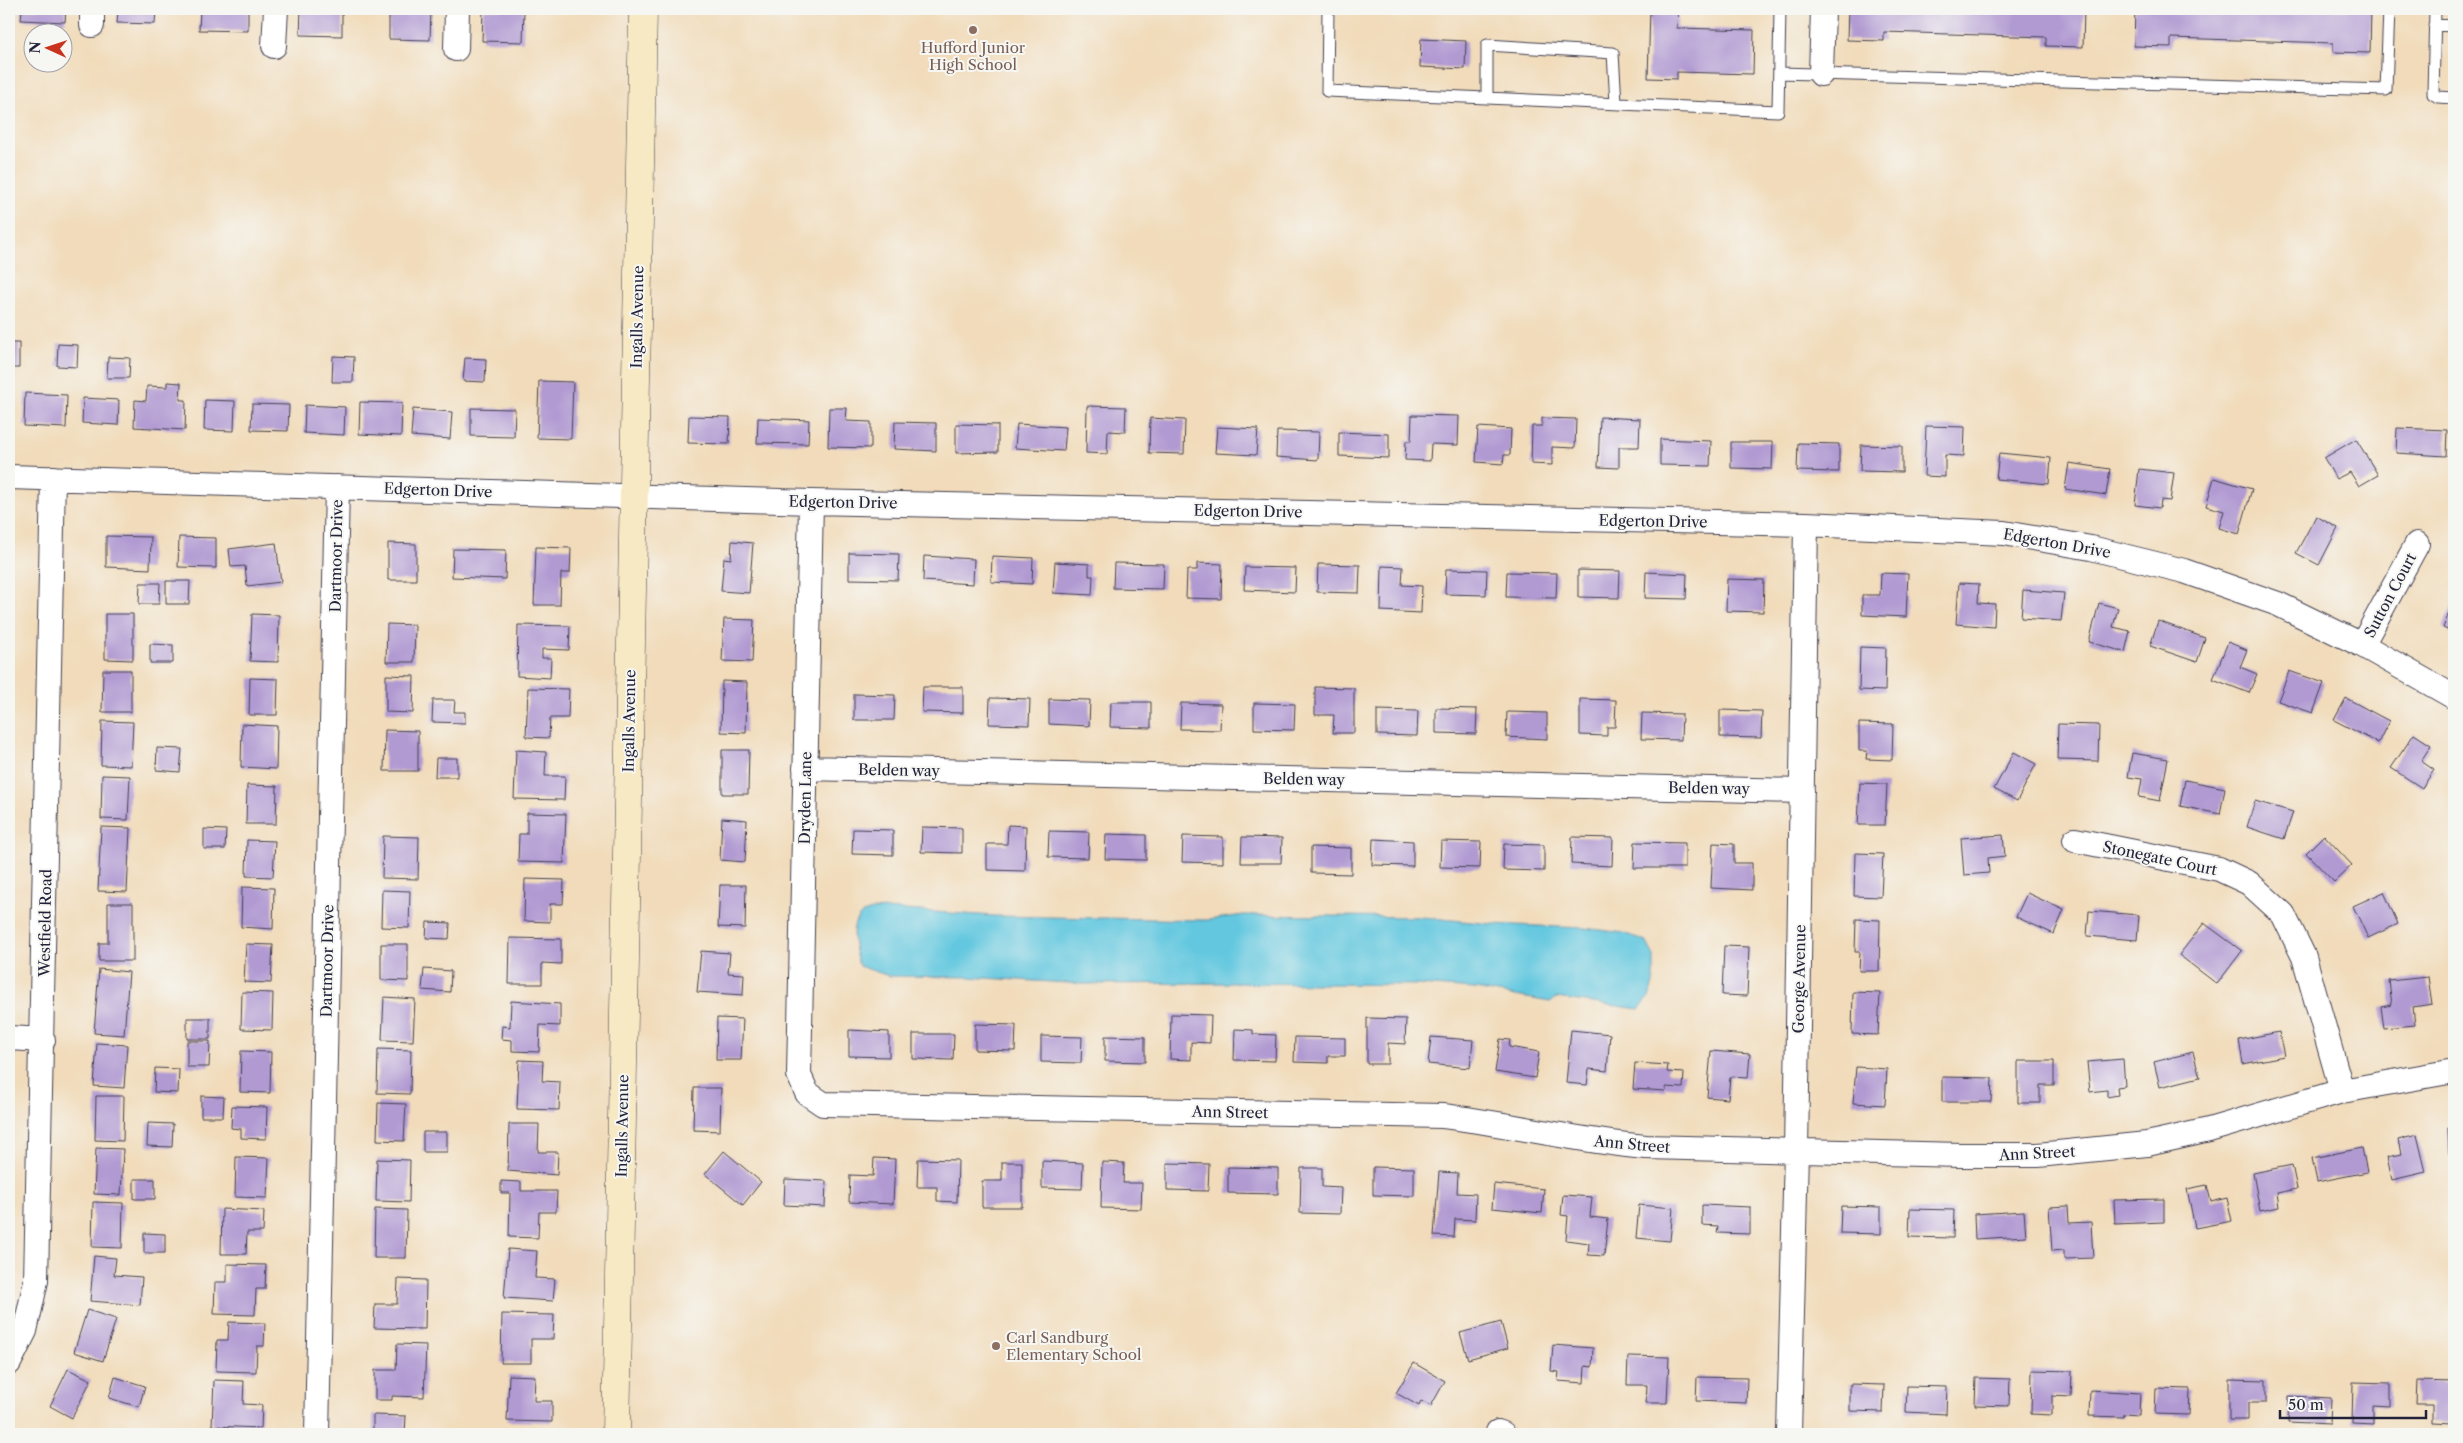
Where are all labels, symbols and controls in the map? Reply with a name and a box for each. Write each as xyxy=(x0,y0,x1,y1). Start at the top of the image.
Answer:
north arrow xyxy=(22,22,72,72)
marker: Hufford Junior High School xyxy=(967,24,979,36)
place label: Hufford Junior High School xyxy=(921,38,1026,74)
text: N xyxy=(26,41,44,54)
street label: Ingalls Avenue xyxy=(627,265,647,369)
street label: Edgerton Drive xyxy=(383,479,493,501)
street label: Edgerton Drive xyxy=(788,492,898,512)
street label: Dartmoor Drive xyxy=(326,499,346,613)
street label: Edgerton Drive xyxy=(1193,501,1303,521)
street label: Edgerton Drive xyxy=(1598,511,1708,531)
street label: Edgerton Drive xyxy=(2002,524,2112,562)
street label: Sutton Court xyxy=(2360,549,2421,641)
street label: Ingalls Avenue xyxy=(619,669,639,773)
street label: Dryden Lane xyxy=(795,751,815,845)
street label: Belden way xyxy=(858,760,941,780)
street label: Belden way xyxy=(1263,769,1346,789)
street label: Belden way xyxy=(1668,778,1751,798)
street label: Stonegate Court xyxy=(2101,837,2220,880)
street label: Westfield Road xyxy=(35,869,55,978)
street label: Dartmoor Drive xyxy=(317,904,337,1018)
street label: George Avenue xyxy=(1789,924,1809,1034)
street label: Ingalls Avenue xyxy=(612,1074,632,1178)
street label: Ann Street xyxy=(1191,1102,1269,1122)
street label: Ann Street xyxy=(1592,1131,1672,1157)
street label: Ann Street xyxy=(1997,1141,2076,1165)
place label: Carl Sandburg Elementary School xyxy=(1006,1328,1142,1364)
marker: Carl Sandburg Elementary School xyxy=(990,1340,1002,1352)
scale bar xyxy=(2280,1388,2427,1420)
text: 50 m xyxy=(2288,1395,2324,1414)

